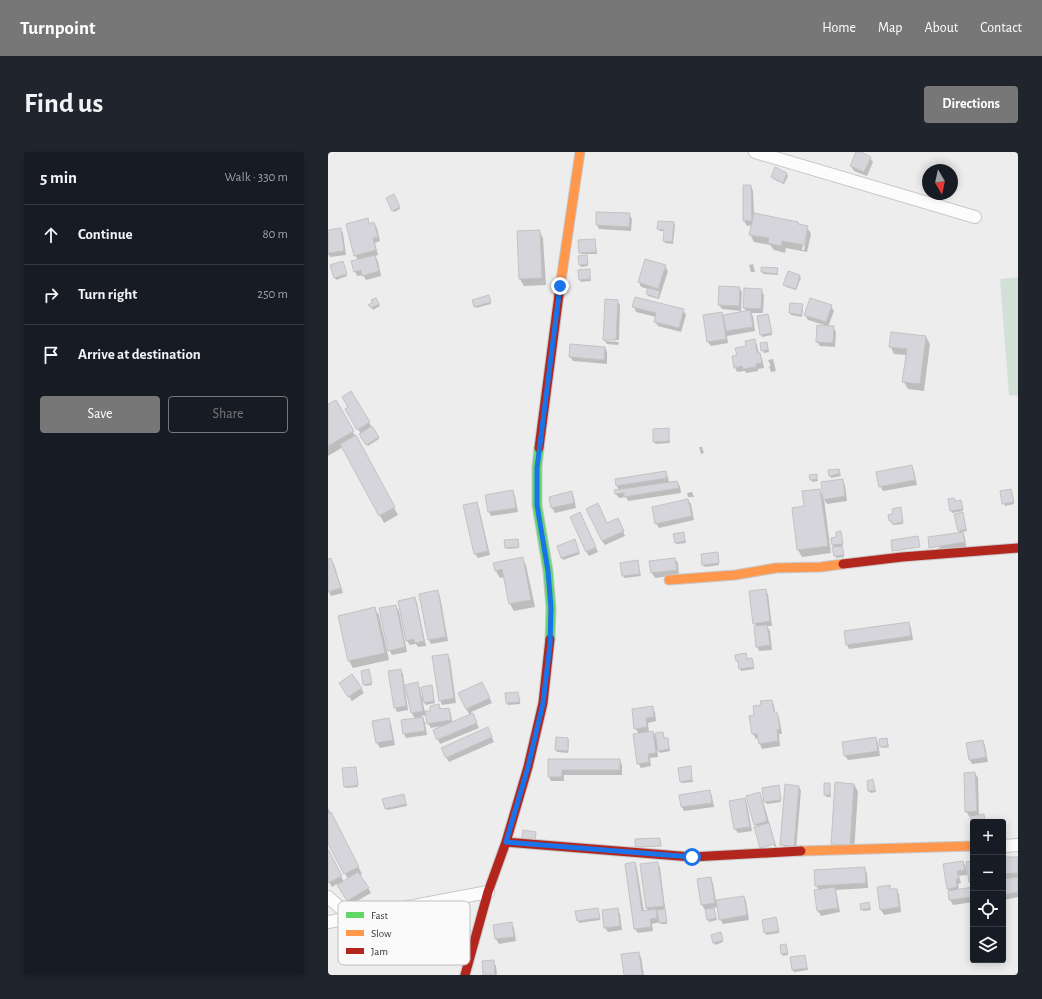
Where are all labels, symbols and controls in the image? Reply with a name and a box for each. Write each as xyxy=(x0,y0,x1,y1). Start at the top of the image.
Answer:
text: Turnpoint xyxy=(20,19,95,38)
text: Home xyxy=(822,21,856,35)
text: Map xyxy=(878,21,902,35)
text: About xyxy=(924,21,958,35)
text: Contact xyxy=(980,21,1022,35)
button: Directions xyxy=(924,86,1018,123)
text: Find us xyxy=(24,90,103,118)
north arrow xyxy=(922,164,958,200)
text: 5 min xyxy=(40,169,77,186)
text: Walk · 330 m xyxy=(225,171,288,184)
icon: ahead xyxy=(40,224,62,246)
text: Continue xyxy=(78,227,133,242)
text: 80 m xyxy=(262,228,288,241)
route end xyxy=(551,277,569,295)
icon: right xyxy=(40,284,62,306)
text: Turn right xyxy=(78,287,137,302)
text: 250 m xyxy=(257,288,288,301)
icon: arrive xyxy=(40,344,62,366)
text: Arrive at destination xyxy=(78,347,201,362)
button: Save xyxy=(40,396,160,433)
button: Share xyxy=(168,396,288,433)
map controls xyxy=(970,819,1006,963)
button: + xyxy=(970,819,1006,855)
route start xyxy=(683,848,701,866)
button: − xyxy=(970,855,1006,891)
button: locate xyxy=(970,891,1006,927)
legend xyxy=(338,901,470,965)
text: Fast xyxy=(371,910,389,921)
button: layers xyxy=(970,927,1006,963)
text: Slow xyxy=(371,928,392,939)
text: Jam xyxy=(371,946,388,957)

